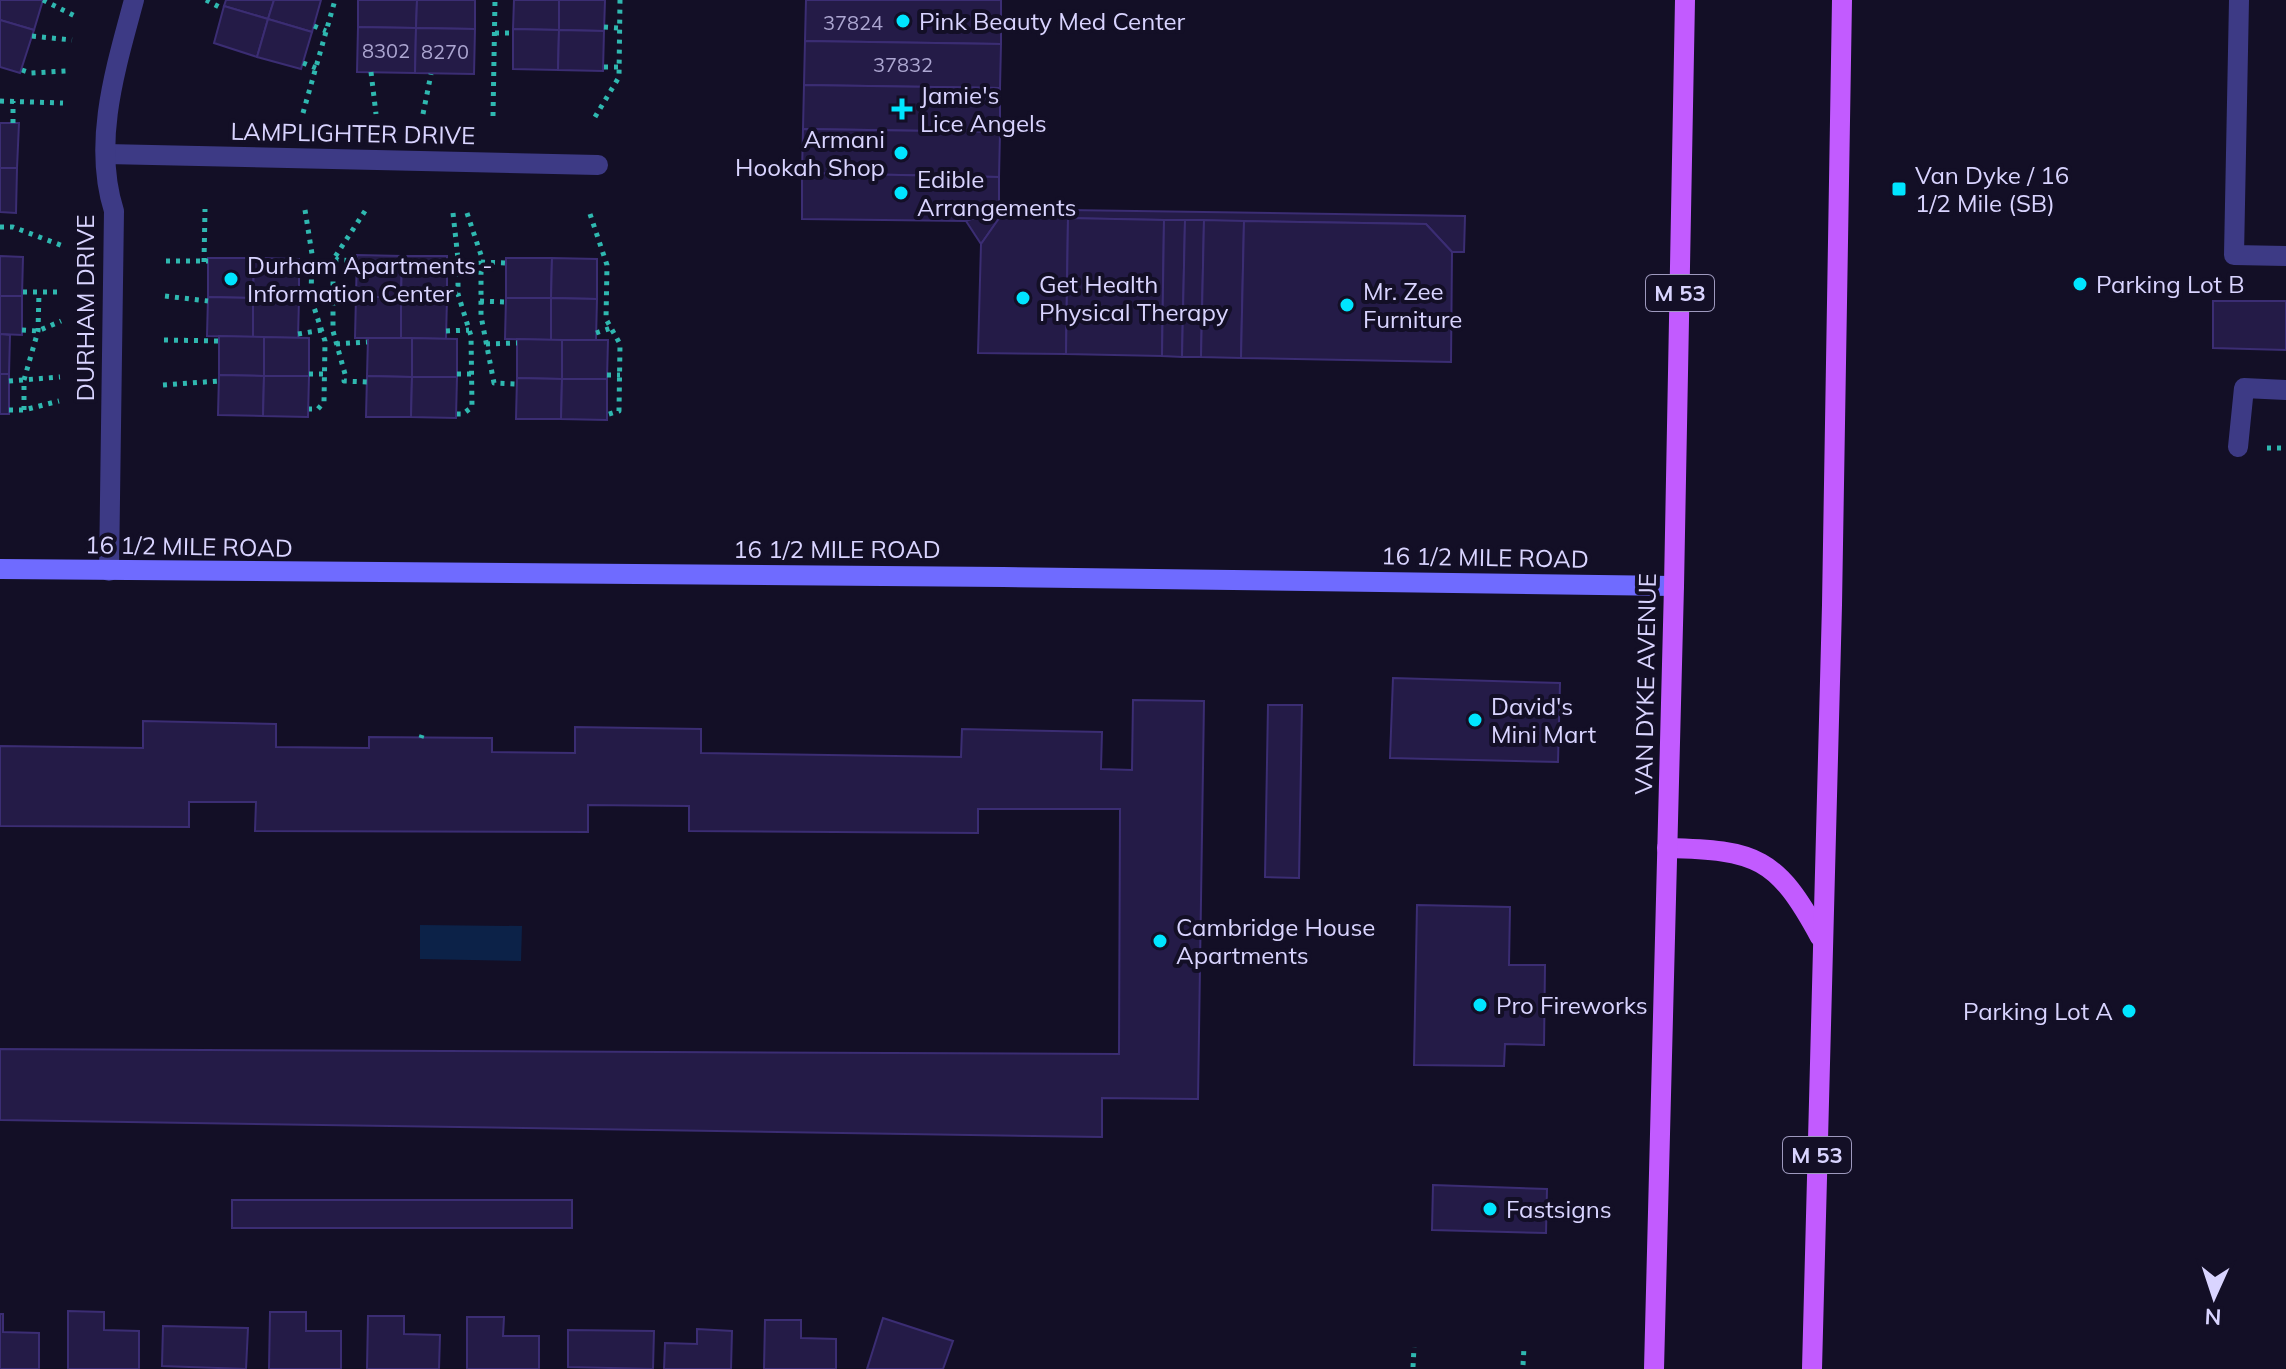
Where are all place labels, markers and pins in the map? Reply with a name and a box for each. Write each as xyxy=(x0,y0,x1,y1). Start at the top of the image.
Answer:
place label: Pink Beauty Med Center xyxy=(919,6,1186,36)
marker: Pink Beauty Med Center xyxy=(894,12,912,30)
place label: Jamie's Lice Angels xyxy=(920,80,1047,138)
marker: Jamie's Lice Angels xyxy=(891,98,913,120)
place label: Armani Hookah Shop xyxy=(735,124,885,182)
marker: Armani Hookah Shop xyxy=(892,144,910,162)
place label: Van Dyke / 16 1/2 Mile (SB) xyxy=(1915,160,2069,218)
place label: Edible Arrangements xyxy=(917,164,1076,222)
marker: Van Dyke / 16 1/2 Mile (SB) xyxy=(1890,180,1908,198)
marker: Edible Arrangements xyxy=(892,184,910,202)
place label: Durham Apartments - Information Center xyxy=(247,250,493,308)
place label: Get Health Physical Therapy xyxy=(1039,269,1229,327)
place label: Parking Lot B xyxy=(2096,269,2245,299)
marker: Durham Apartments - Information Center xyxy=(222,270,240,288)
marker: Parking Lot B xyxy=(2071,275,2089,293)
place label: Mr. Zee Furniture xyxy=(1363,276,1462,334)
marker: Get Health Physical Therapy xyxy=(1014,289,1032,307)
marker: Mr. Zee Furniture xyxy=(1338,296,1356,314)
place label: David's Mini Mart xyxy=(1491,691,1596,749)
marker: David's Mini Mart xyxy=(1466,711,1484,729)
place label: Cambridge House Apartments xyxy=(1176,912,1375,970)
marker: Cambridge House Apartments xyxy=(1151,932,1169,950)
place label: Pro Fireworks xyxy=(1496,990,1648,1020)
marker: Pro Fireworks xyxy=(1471,996,1489,1014)
place label: Parking Lot A xyxy=(1963,996,2113,1026)
marker: Parking Lot A xyxy=(2120,1002,2138,1020)
place label: Fastsigns xyxy=(1506,1194,1612,1224)
marker: Fastsigns xyxy=(1481,1200,1499,1218)

